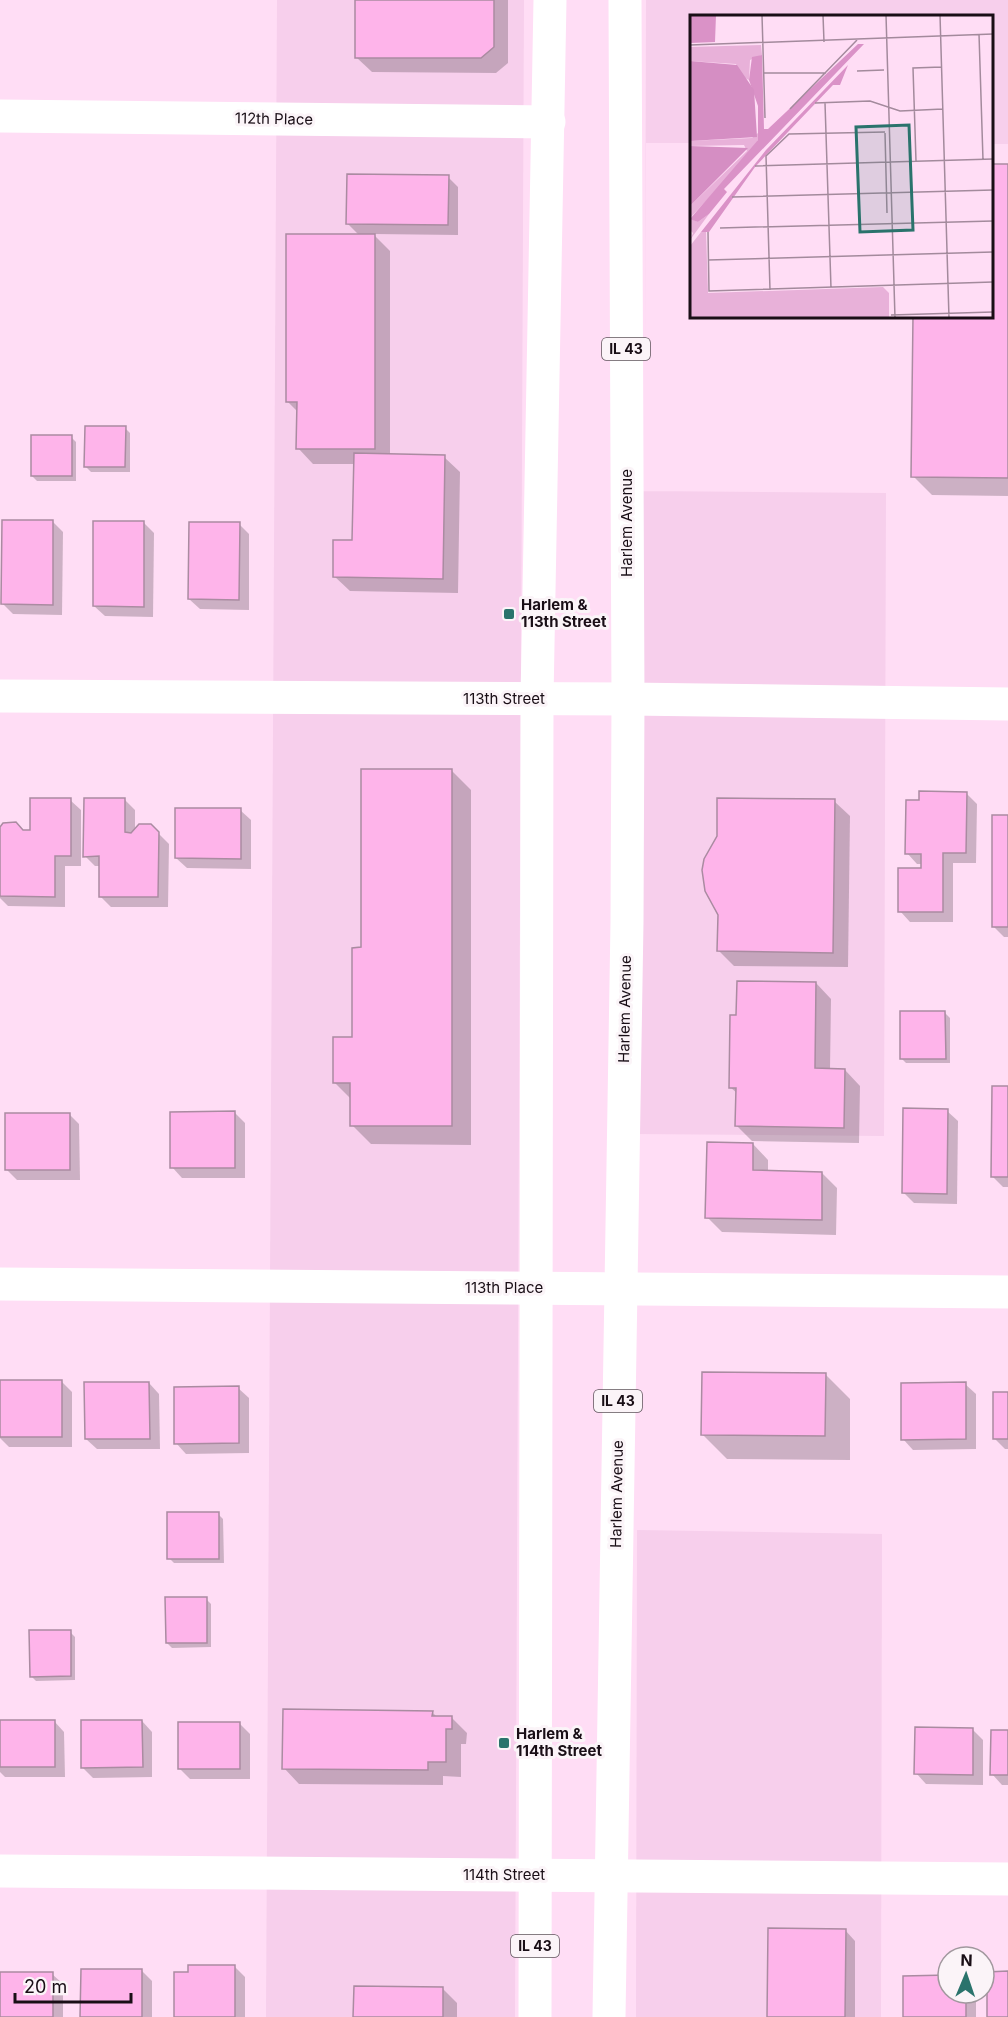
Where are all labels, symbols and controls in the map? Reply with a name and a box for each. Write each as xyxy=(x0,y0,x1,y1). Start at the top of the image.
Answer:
inset map xyxy=(690,15,993,318)
street label: 112th Place xyxy=(235,108,313,129)
road number: IL 43 xyxy=(602,338,650,360)
street label: Harlem Avenue xyxy=(617,469,636,577)
place label: Harlem & 113th Street xyxy=(521,595,607,631)
marker: Harlem & 113th Street xyxy=(502,607,516,621)
street label: 113th Street xyxy=(463,689,545,708)
street label: Harlem Avenue xyxy=(614,955,635,1063)
street label: 113th Place xyxy=(465,1278,543,1297)
road number: IL 43 xyxy=(594,1390,642,1412)
street label: Harlem Avenue xyxy=(606,1440,627,1548)
place label: Harlem & 114th Street xyxy=(516,1724,602,1760)
marker: Harlem & 114th Street xyxy=(497,1736,511,1750)
street label: 114th Street xyxy=(463,1865,545,1884)
road number: IL 43 xyxy=(511,1935,559,1957)
north arrow xyxy=(936,1945,996,2005)
text: N xyxy=(960,1950,973,1970)
scale bar xyxy=(15,1966,130,2004)
text: 20 m xyxy=(24,1976,67,1997)

